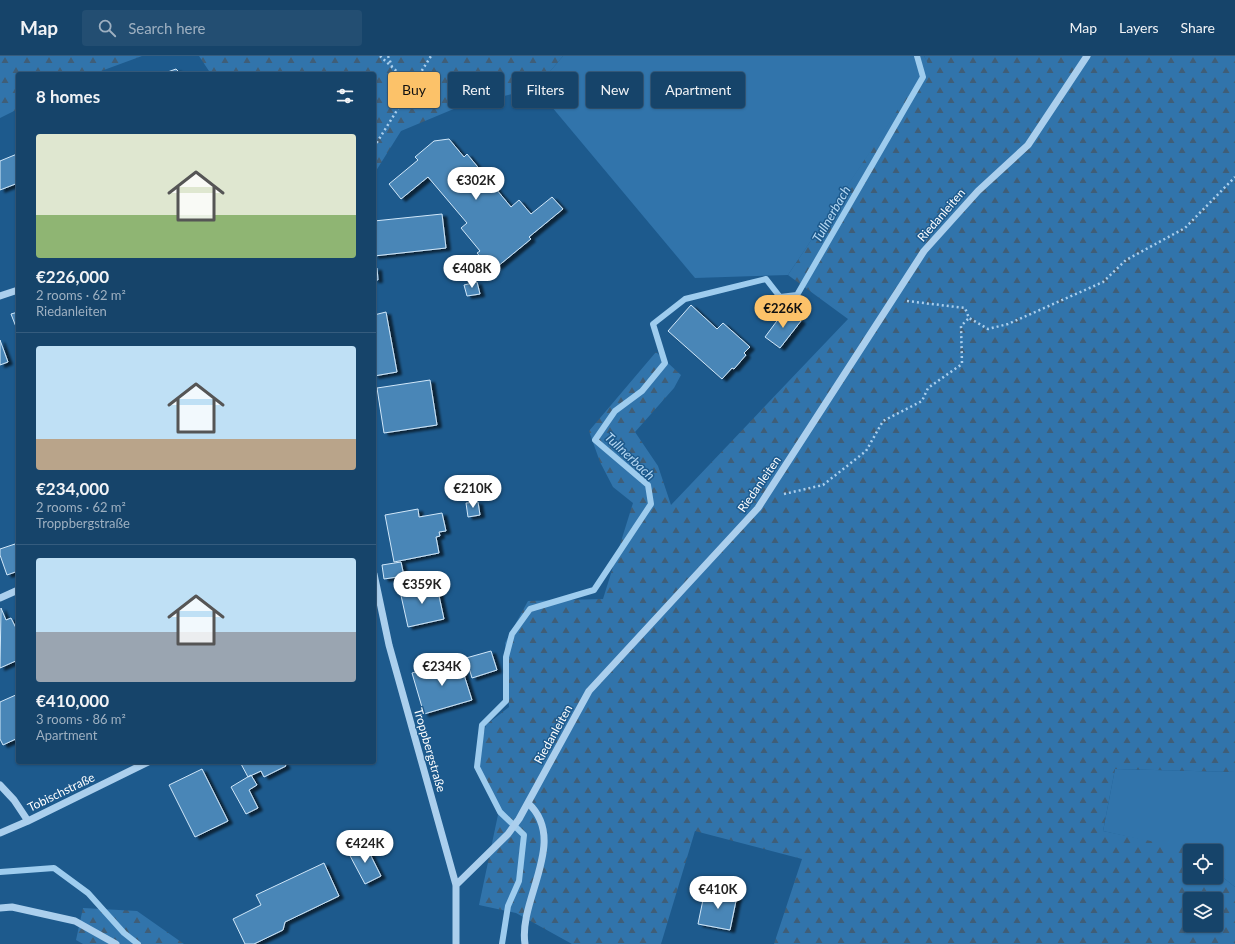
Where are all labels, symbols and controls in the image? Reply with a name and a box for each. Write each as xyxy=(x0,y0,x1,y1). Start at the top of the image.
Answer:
search box xyxy=(82,10,362,46)
text: Map xyxy=(20,16,58,39)
icon: search xyxy=(96,17,118,39)
text: Search here xyxy=(128,19,206,37)
text: Map xyxy=(1069,19,1097,36)
text: Layers xyxy=(1119,19,1159,36)
text: Share xyxy=(1181,19,1215,36)
chip: Buy xyxy=(388,72,440,108)
chip: Rent xyxy=(448,72,504,108)
chip: Filters xyxy=(512,72,578,108)
chip: New xyxy=(586,72,643,108)
chip: Apartment xyxy=(651,72,745,108)
icon: filters xyxy=(334,85,356,107)
text: 8 homes xyxy=(36,86,100,107)
icon: home xyxy=(160,160,232,232)
pin: €302K xyxy=(448,167,504,201)
text: €302K xyxy=(456,172,496,188)
water label: Tullnerbach xyxy=(808,183,854,245)
street label: Riedanleiten xyxy=(914,185,968,245)
pin: €408K xyxy=(444,255,500,289)
text: €408K xyxy=(452,260,492,276)
text: €226,000 xyxy=(36,266,109,287)
text: 2 rooms · 62 m² xyxy=(36,287,126,303)
pin: €226K xyxy=(755,295,811,329)
text: €226K xyxy=(763,300,803,316)
text: Riedanleiten xyxy=(36,303,107,319)
icon: home xyxy=(160,372,232,444)
water label: Tullnerbach xyxy=(602,429,658,483)
street label: Riedanleiten xyxy=(734,453,784,515)
pin: €210K xyxy=(445,475,501,509)
text: €234,000 xyxy=(36,478,109,499)
text: €210K xyxy=(453,480,493,496)
text: 2 rooms · 62 m² xyxy=(36,499,126,515)
text: Troppbergstraße xyxy=(36,515,130,531)
pin: €359K xyxy=(394,571,450,605)
text: €359K xyxy=(402,576,442,592)
icon: home xyxy=(160,584,232,656)
pin: €234K xyxy=(414,653,470,687)
text: €234K xyxy=(422,658,462,674)
text: €410,000 xyxy=(36,690,109,711)
street label: Riedanleiten xyxy=(531,702,575,766)
street label: Troppbergstraße xyxy=(411,706,449,794)
text: 3 rooms · 86 m² xyxy=(36,711,126,727)
text: Apartment xyxy=(36,727,97,743)
street label: Tobischstraße xyxy=(25,769,97,815)
pin: €424K xyxy=(337,830,393,864)
text: €424K xyxy=(345,835,385,851)
map controls xyxy=(1183,844,1223,932)
button: locate xyxy=(1183,844,1223,884)
pin: €410K xyxy=(690,876,746,910)
text: €410K xyxy=(698,881,738,897)
button: layers xyxy=(1183,892,1223,932)

